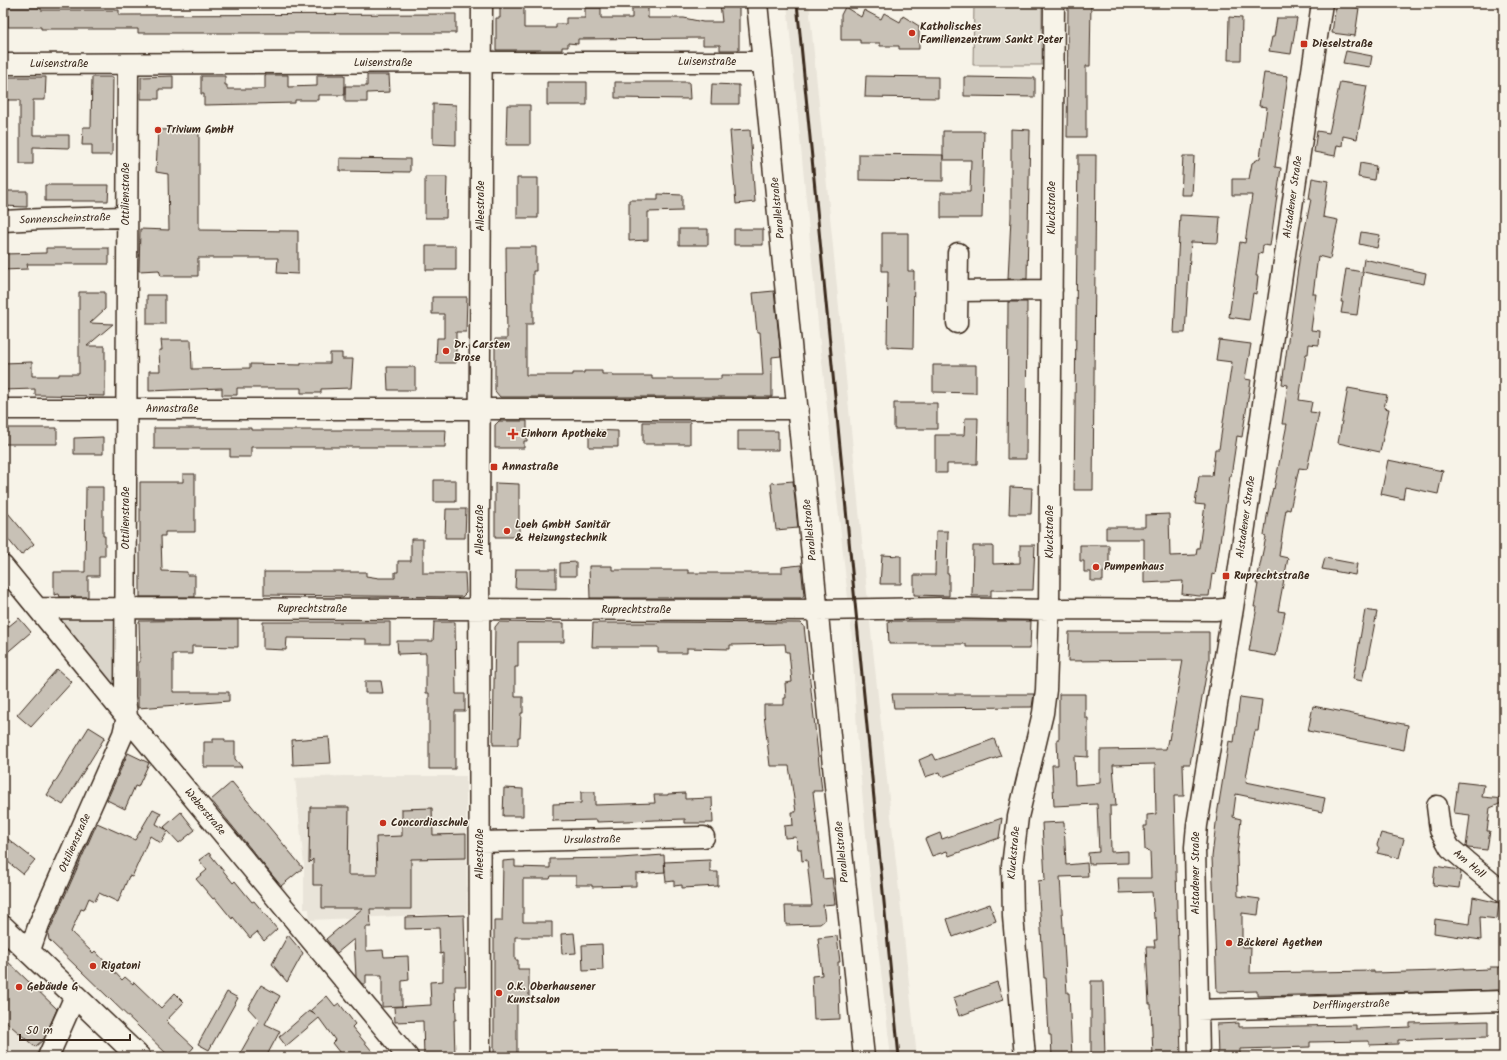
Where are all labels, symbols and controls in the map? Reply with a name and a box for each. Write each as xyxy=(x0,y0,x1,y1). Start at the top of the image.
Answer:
place label: Katholisches Familienzentrum Sankt Peter xyxy=(920,18,1064,49)
marker: Katholisches Familienzentrum Sankt Peter xyxy=(907,28,917,38)
place label: Dieselstraße xyxy=(1312,35,1373,53)
marker: Dieselstraße xyxy=(1299,39,1309,49)
street label: Luisenstraße xyxy=(678,53,736,71)
street label: Luisenstraße xyxy=(354,54,412,72)
street label: Luisenstraße xyxy=(30,55,88,73)
place label: Trivium GmbH xyxy=(166,121,234,139)
marker: Trivium GmbH xyxy=(153,125,163,135)
street label: Alstadener Straße xyxy=(1278,155,1308,239)
street label: Ottilienstraße xyxy=(117,162,135,226)
street label: Parallelstraße xyxy=(766,176,790,240)
street label: Alleestraße xyxy=(472,180,490,232)
street label: Kluckstraße xyxy=(1043,181,1061,235)
street label: Sonnenscheinstraße xyxy=(19,208,111,230)
place label: Dr. Carsten Brose xyxy=(454,336,510,367)
marker: Dr. Carsten Brose xyxy=(441,346,451,356)
street label: Annastraße xyxy=(146,400,198,418)
place label: Einhorn Apotheke xyxy=(521,425,607,443)
marker: Einhorn Apotheke xyxy=(508,429,518,439)
place label: Annastraße xyxy=(502,458,559,476)
marker: Annastraße xyxy=(489,462,499,472)
street label: Alstadener Straße xyxy=(1231,475,1261,559)
street label: Ottilienstraße xyxy=(117,486,135,550)
street label: Parallelstraße xyxy=(798,498,822,562)
street label: Alleestraße xyxy=(471,504,489,556)
street label: Kluckstraße xyxy=(1041,505,1059,559)
place label: Loeh GmbH Sanitär & Heizungstechnik xyxy=(515,516,611,547)
marker: Loeh GmbH Sanitär & Heizungstechnik xyxy=(502,526,512,536)
place label: Pumpenhaus xyxy=(1104,558,1165,576)
marker: Pumpenhaus xyxy=(1091,562,1101,572)
place label: Ruprechtstraße xyxy=(1234,567,1310,585)
marker: Ruprechtstraße xyxy=(1221,571,1231,581)
street label: Ruprechtstraße xyxy=(277,600,347,618)
street label: Ruprechtstraße xyxy=(601,601,671,619)
street label: Weberstraße xyxy=(180,784,230,840)
street label: Ottilienstraße xyxy=(54,810,96,876)
place label: Concordiaschule xyxy=(391,814,469,832)
marker: Concordiaschule xyxy=(378,818,388,828)
street label: Parallelstraße xyxy=(830,820,854,884)
street label: Kluckstraße xyxy=(1003,825,1025,881)
street label: Alleestraße xyxy=(471,828,489,880)
street label: Ursulastraße xyxy=(563,831,621,849)
street label: Alstadener Straße xyxy=(1187,831,1205,915)
street label: Am Holl xyxy=(1449,845,1489,883)
place label: Bäckerei Agethen xyxy=(1237,934,1322,952)
marker: Bäckerei Agethen xyxy=(1224,938,1234,948)
place label: Rigatoni xyxy=(101,957,141,975)
marker: Rigatoni xyxy=(88,961,98,971)
place label: Gebäude G xyxy=(27,978,78,996)
place label: O.K. Oberhausener Kunstsalon xyxy=(507,978,596,1009)
marker: Gebäude G xyxy=(14,982,24,992)
marker: O.K. Oberhausener Kunstsalon xyxy=(494,988,504,998)
street label: Derfflingerstraße xyxy=(1312,995,1390,1015)
scale bar xyxy=(20,1016,130,1042)
text: 50 m xyxy=(26,1021,53,1040)

